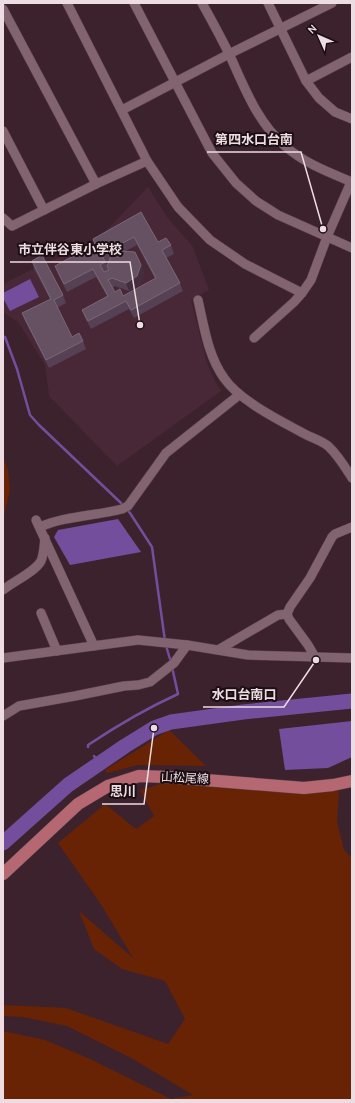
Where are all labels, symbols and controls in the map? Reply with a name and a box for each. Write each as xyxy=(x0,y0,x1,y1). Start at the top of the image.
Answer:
north arrow xyxy=(299,16,339,56)
text: N xyxy=(305,22,320,37)
callout: 第四水口台南 xyxy=(207,127,301,152)
text: 第四水口台南 xyxy=(215,132,293,147)
callout: 市立伴谷東小学校 xyxy=(10,237,130,262)
text: 市立伴谷東小学校 xyxy=(18,242,122,257)
callout: 水口台南口 xyxy=(203,682,284,707)
text: 水口台南口 xyxy=(211,687,277,702)
street label: 山松尾線 xyxy=(161,770,209,786)
callout: 思川 xyxy=(102,779,144,804)
text: 思川 xyxy=(110,784,136,799)

